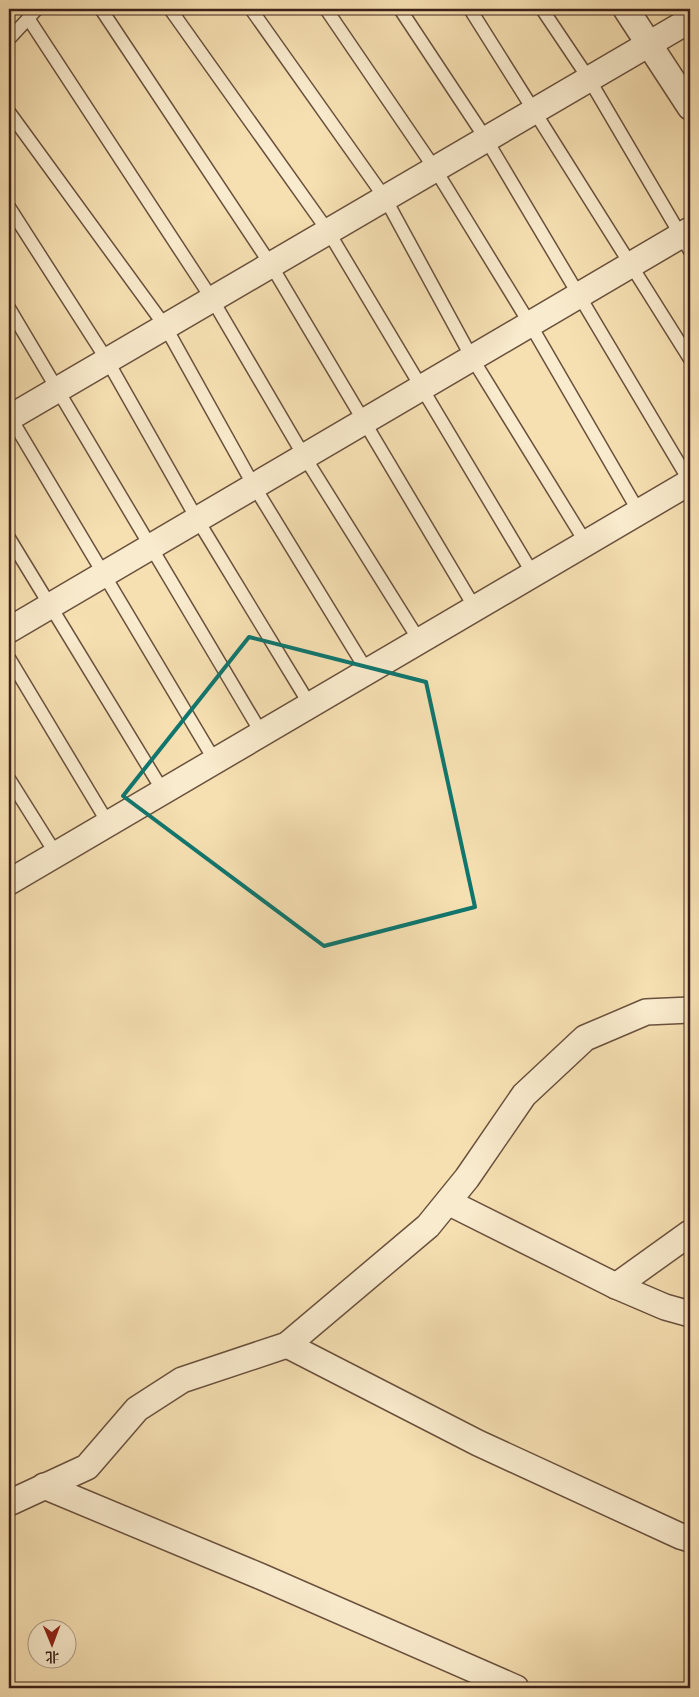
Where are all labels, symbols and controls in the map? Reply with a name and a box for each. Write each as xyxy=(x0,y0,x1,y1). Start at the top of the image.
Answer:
north arrow xyxy=(28,1620,78,1670)
text: 北 xyxy=(45,1647,59,1667)

